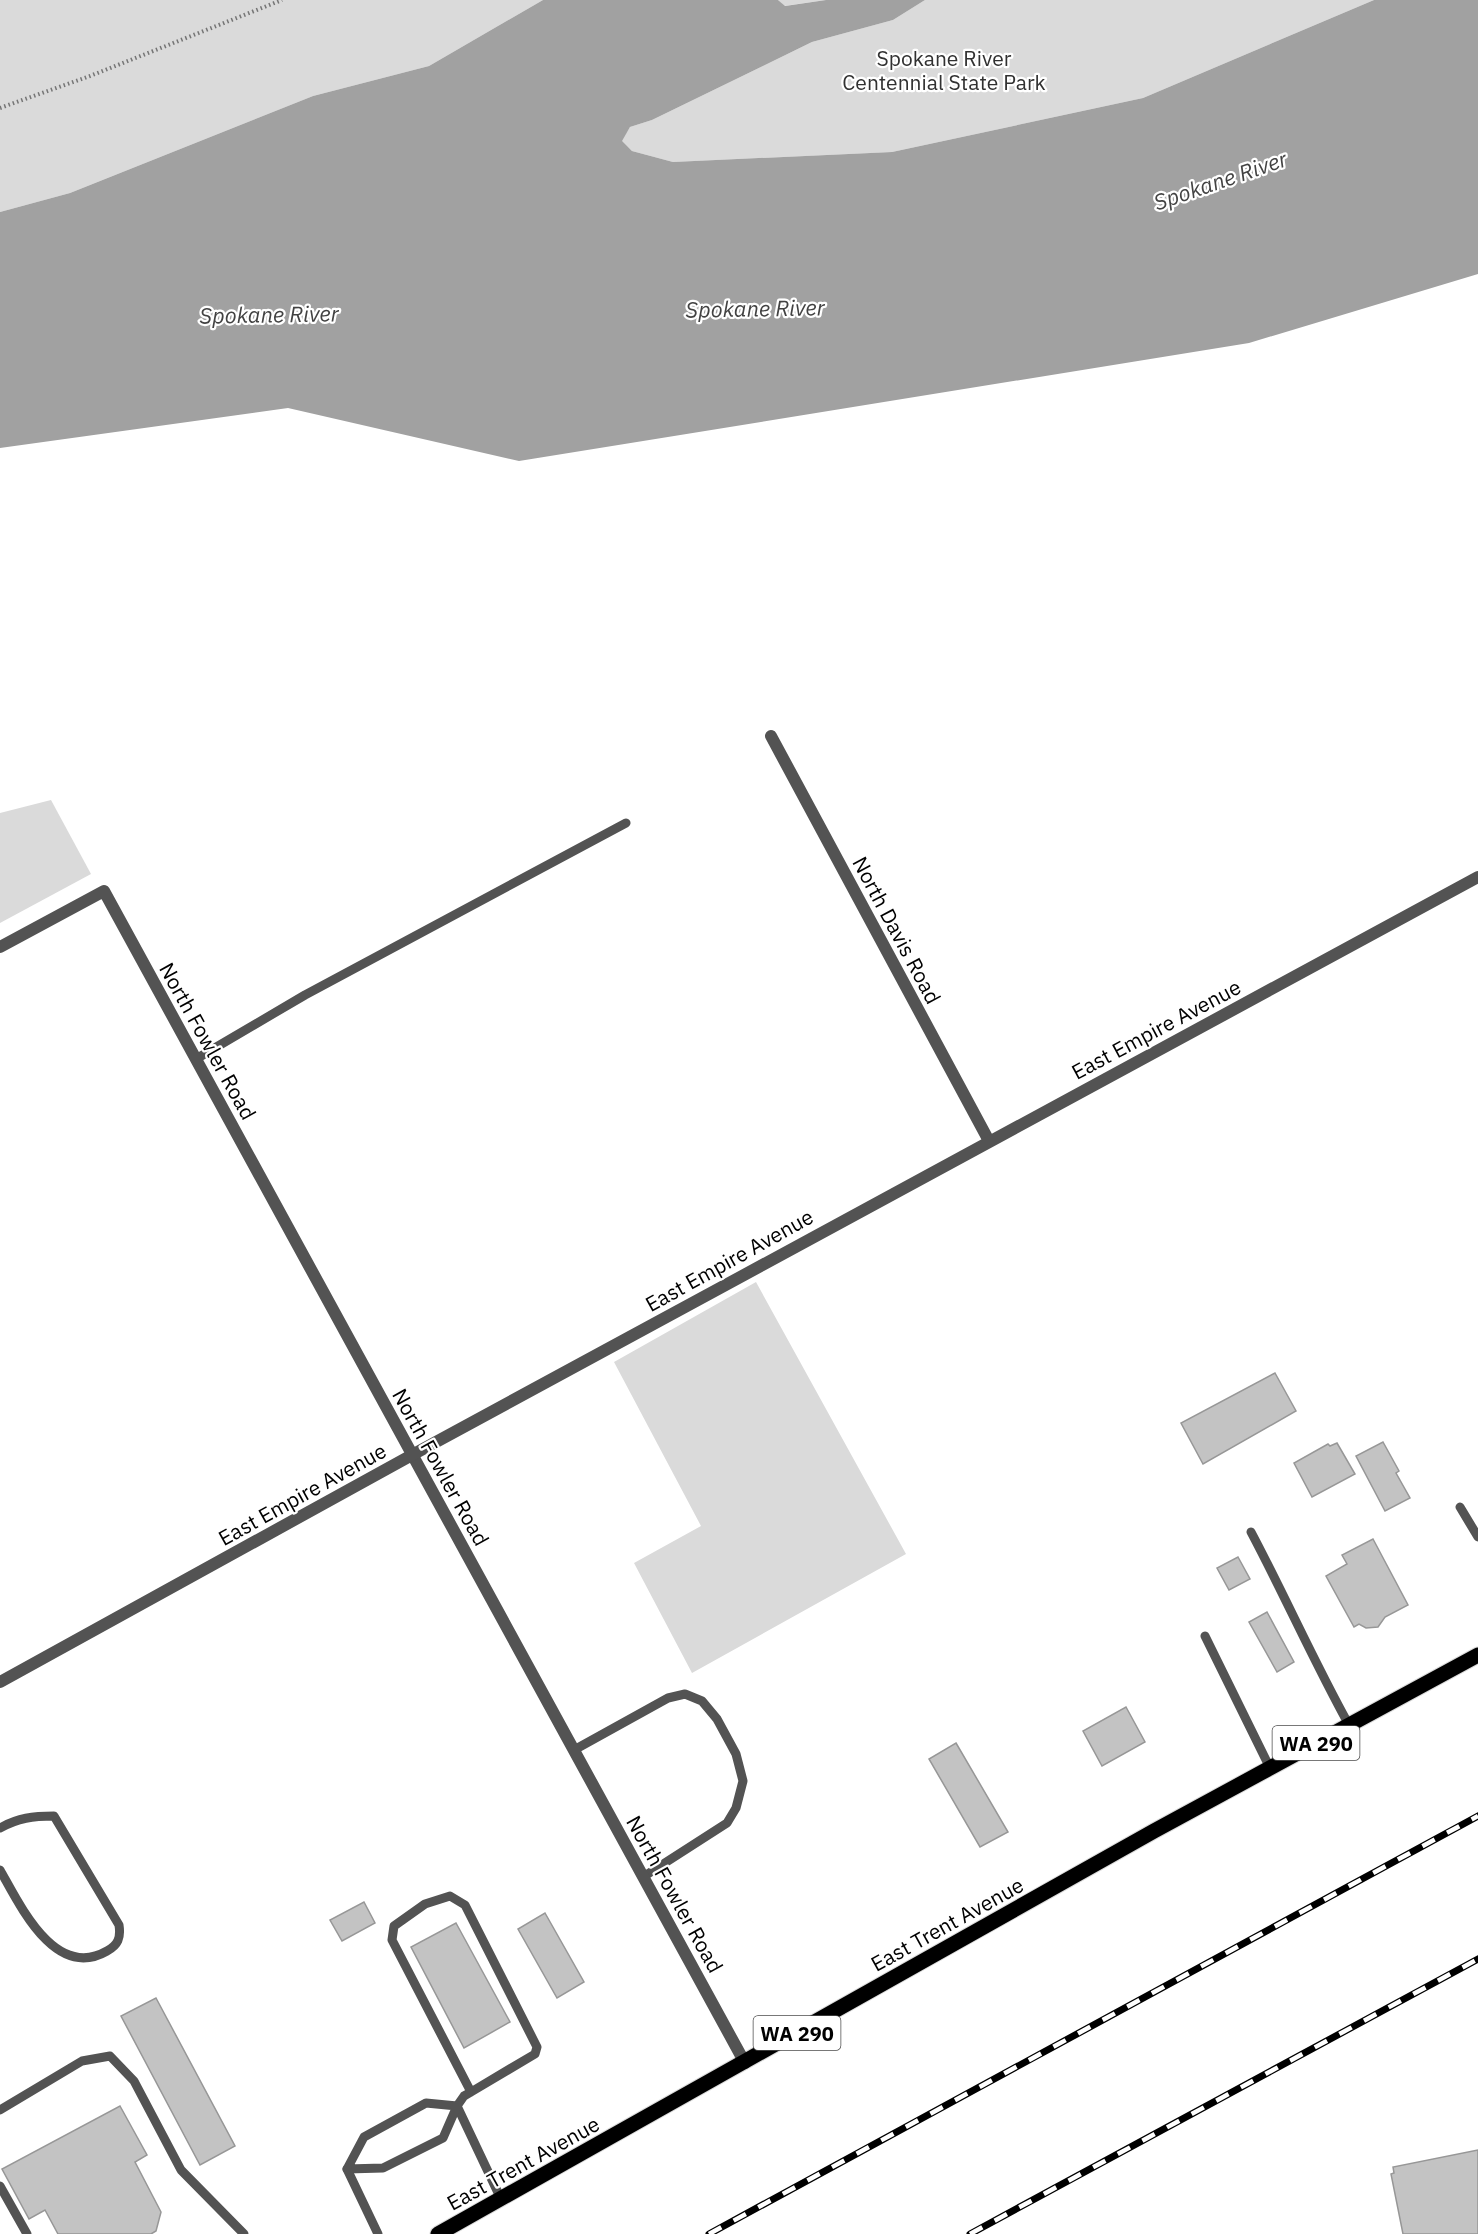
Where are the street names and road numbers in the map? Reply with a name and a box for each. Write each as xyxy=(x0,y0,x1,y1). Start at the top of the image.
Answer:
street label: North Davis Road xyxy=(846,852,948,1008)
street label: North Fowler Road xyxy=(153,957,263,1125)
street label: East Empire Avenue xyxy=(1066,972,1246,1086)
street label: East Empire Avenue xyxy=(640,1202,818,1318)
street label: North Fowler Road xyxy=(386,1383,496,1551)
street label: East Empire Avenue xyxy=(213,1436,391,1552)
road number: WA 290 xyxy=(1272,1726,1360,1760)
street label: North Fowler Road xyxy=(620,1810,730,1978)
street label: East Trent Avenue xyxy=(866,1870,1028,1978)
road number: WA 290 xyxy=(754,2016,840,2050)
street label: East Trent Avenue xyxy=(442,2109,604,2217)

